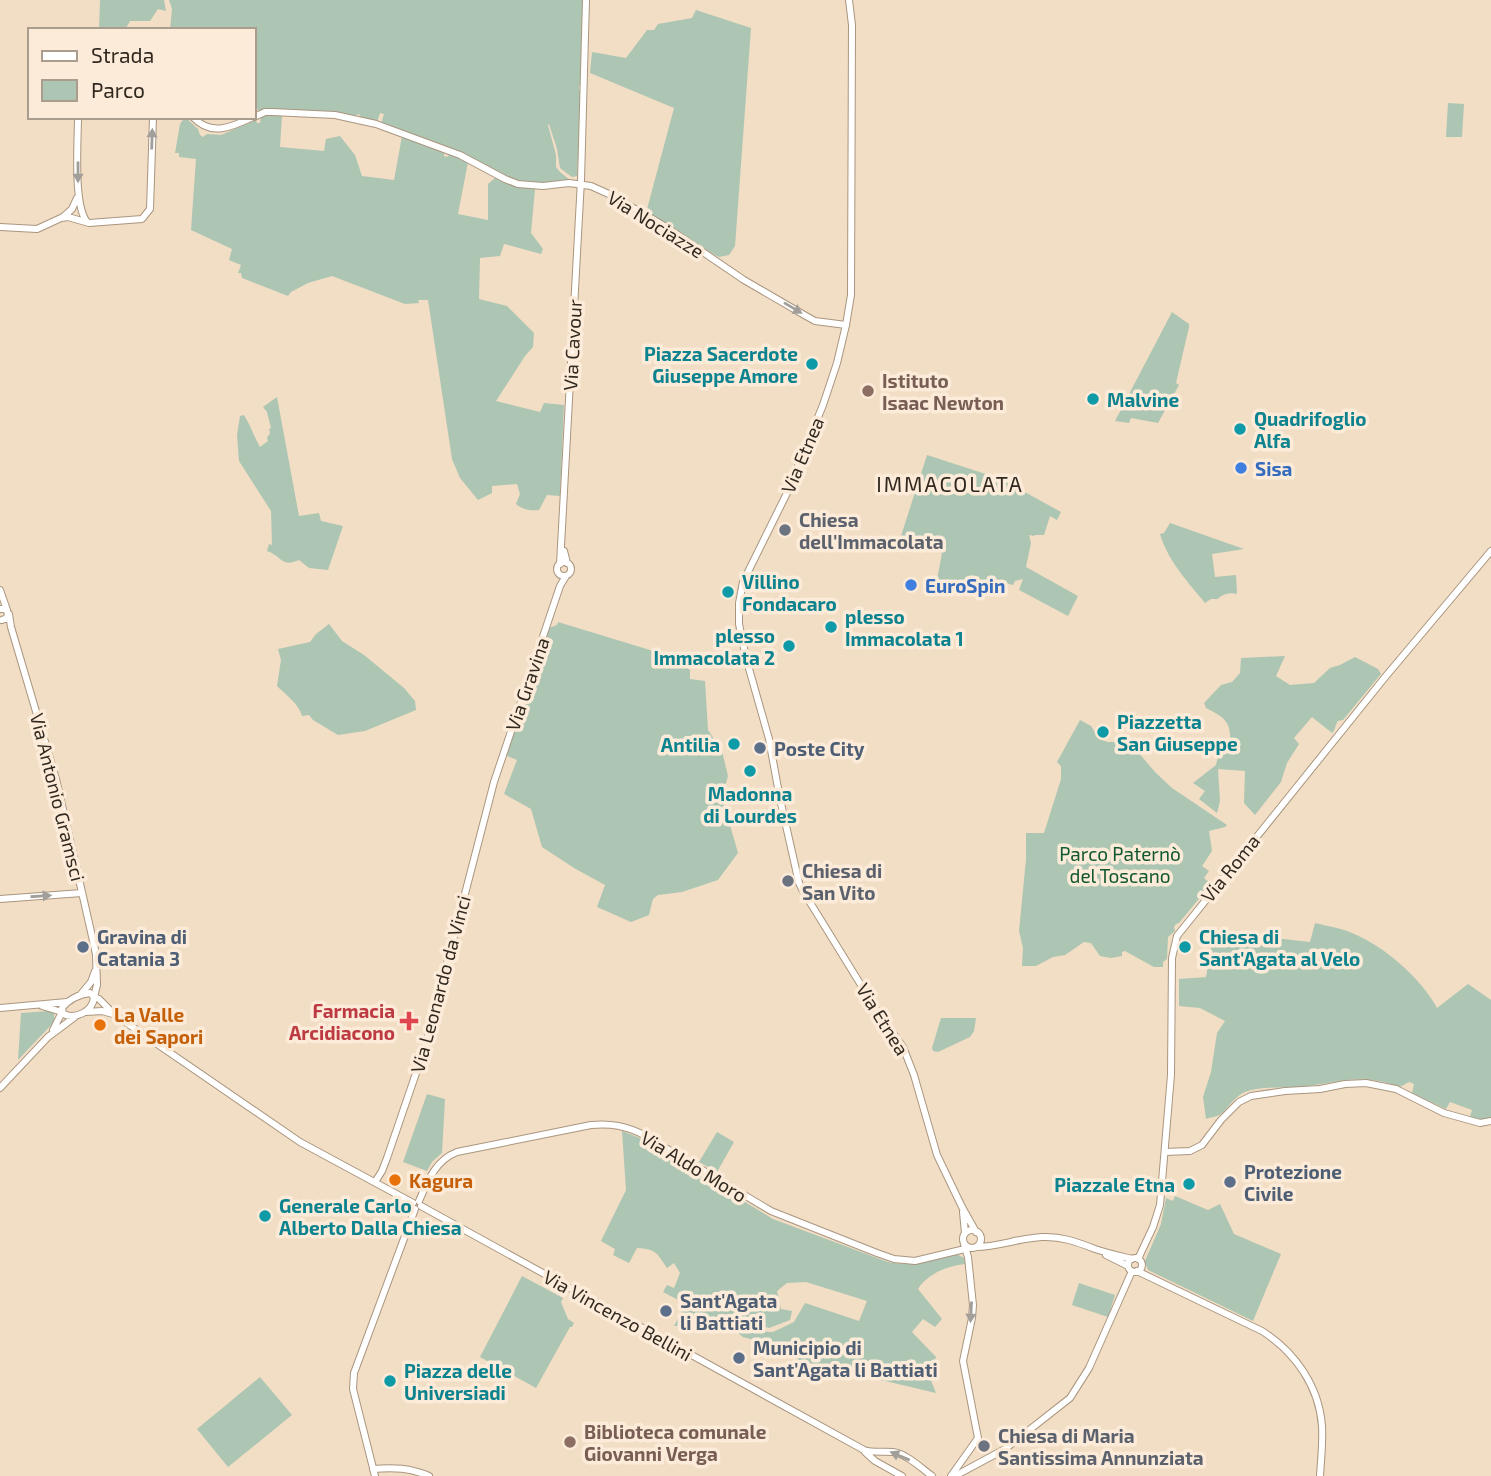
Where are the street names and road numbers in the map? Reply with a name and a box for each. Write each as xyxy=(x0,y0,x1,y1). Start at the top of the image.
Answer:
street label: Via Nociazze xyxy=(604,185,708,263)
street label: Via Cavour xyxy=(558,298,586,391)
street label: Via Etnea xyxy=(776,413,828,497)
street label: Via Gravina xyxy=(500,634,554,734)
street label: Via Antonio Gramsci xyxy=(26,711,90,883)
street label: Via Roma xyxy=(1196,829,1264,907)
street label: Via Leonardo da Vinci xyxy=(405,893,475,1075)
street label: Via Etnea xyxy=(852,979,914,1059)
street label: Via Aldo Moro xyxy=(637,1125,751,1207)
street label: Via Vincenzo Bellini xyxy=(540,1265,696,1365)

